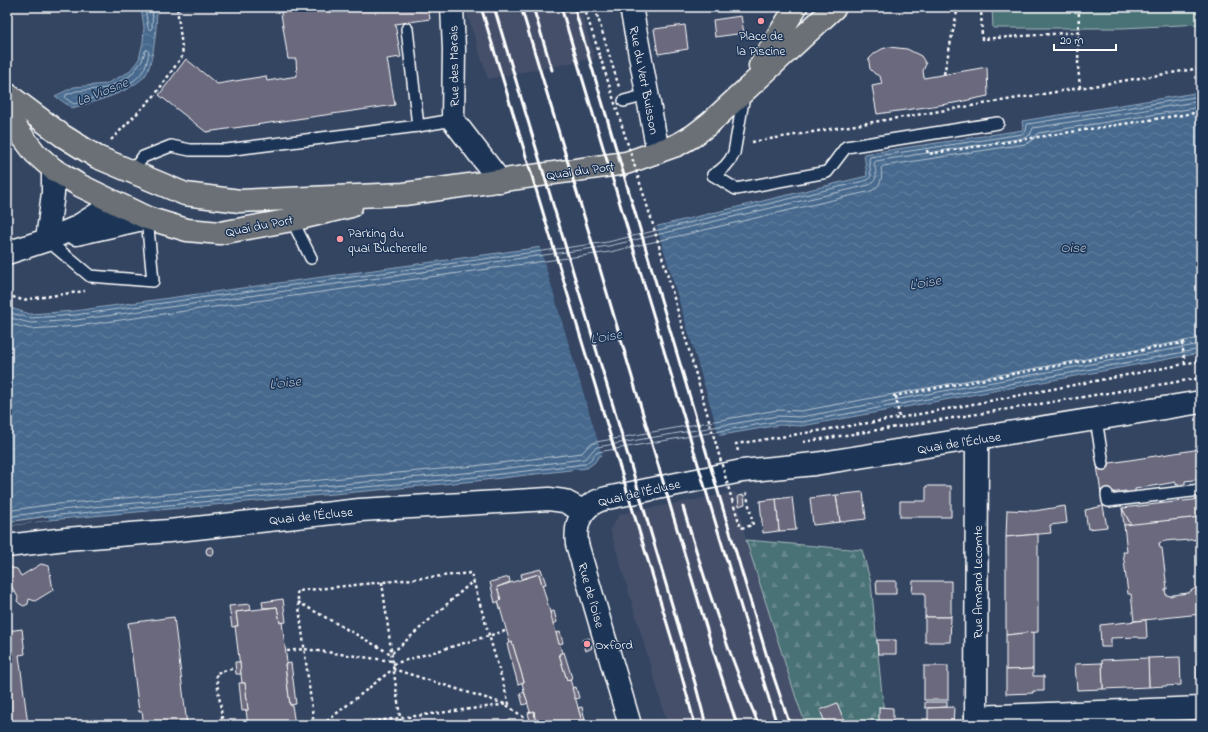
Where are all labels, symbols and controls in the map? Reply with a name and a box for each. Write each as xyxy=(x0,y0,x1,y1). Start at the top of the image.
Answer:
marker: Place de la Piscine xyxy=(756,16,766,26)
street label: Rue du Vert Buisson xyxy=(624,24,663,136)
street label: Rue des Marais xyxy=(444,25,465,107)
scale bar xyxy=(1054,26,1116,52)
place label: Place de la Piscine xyxy=(737,27,785,61)
text: 20 m xyxy=(1060,32,1083,50)
water label: La Viosne xyxy=(74,72,132,112)
street label: Quai du Port xyxy=(545,157,616,186)
street label: Quai du Port xyxy=(224,211,295,242)
place label: Parking du quai Bucherelle xyxy=(348,224,428,258)
marker: Parking du quai Bucherelle xyxy=(335,234,345,244)
water label: Oise xyxy=(1060,238,1086,259)
water label: L'Oise xyxy=(908,270,943,297)
water label: L'Oise xyxy=(589,324,624,351)
water label: L'Oise xyxy=(268,371,303,396)
street label: Quai de l'Écluse xyxy=(916,428,1002,459)
street label: Quai de l'Écluse xyxy=(596,475,683,512)
street label: Quai de l'Écluse xyxy=(268,503,354,530)
street label: Rue Armand Lecomte xyxy=(969,525,988,639)
street label: Rue de l'Oise xyxy=(572,561,609,630)
place label: Oxford xyxy=(595,636,633,655)
marker: Oxford xyxy=(582,639,592,649)

